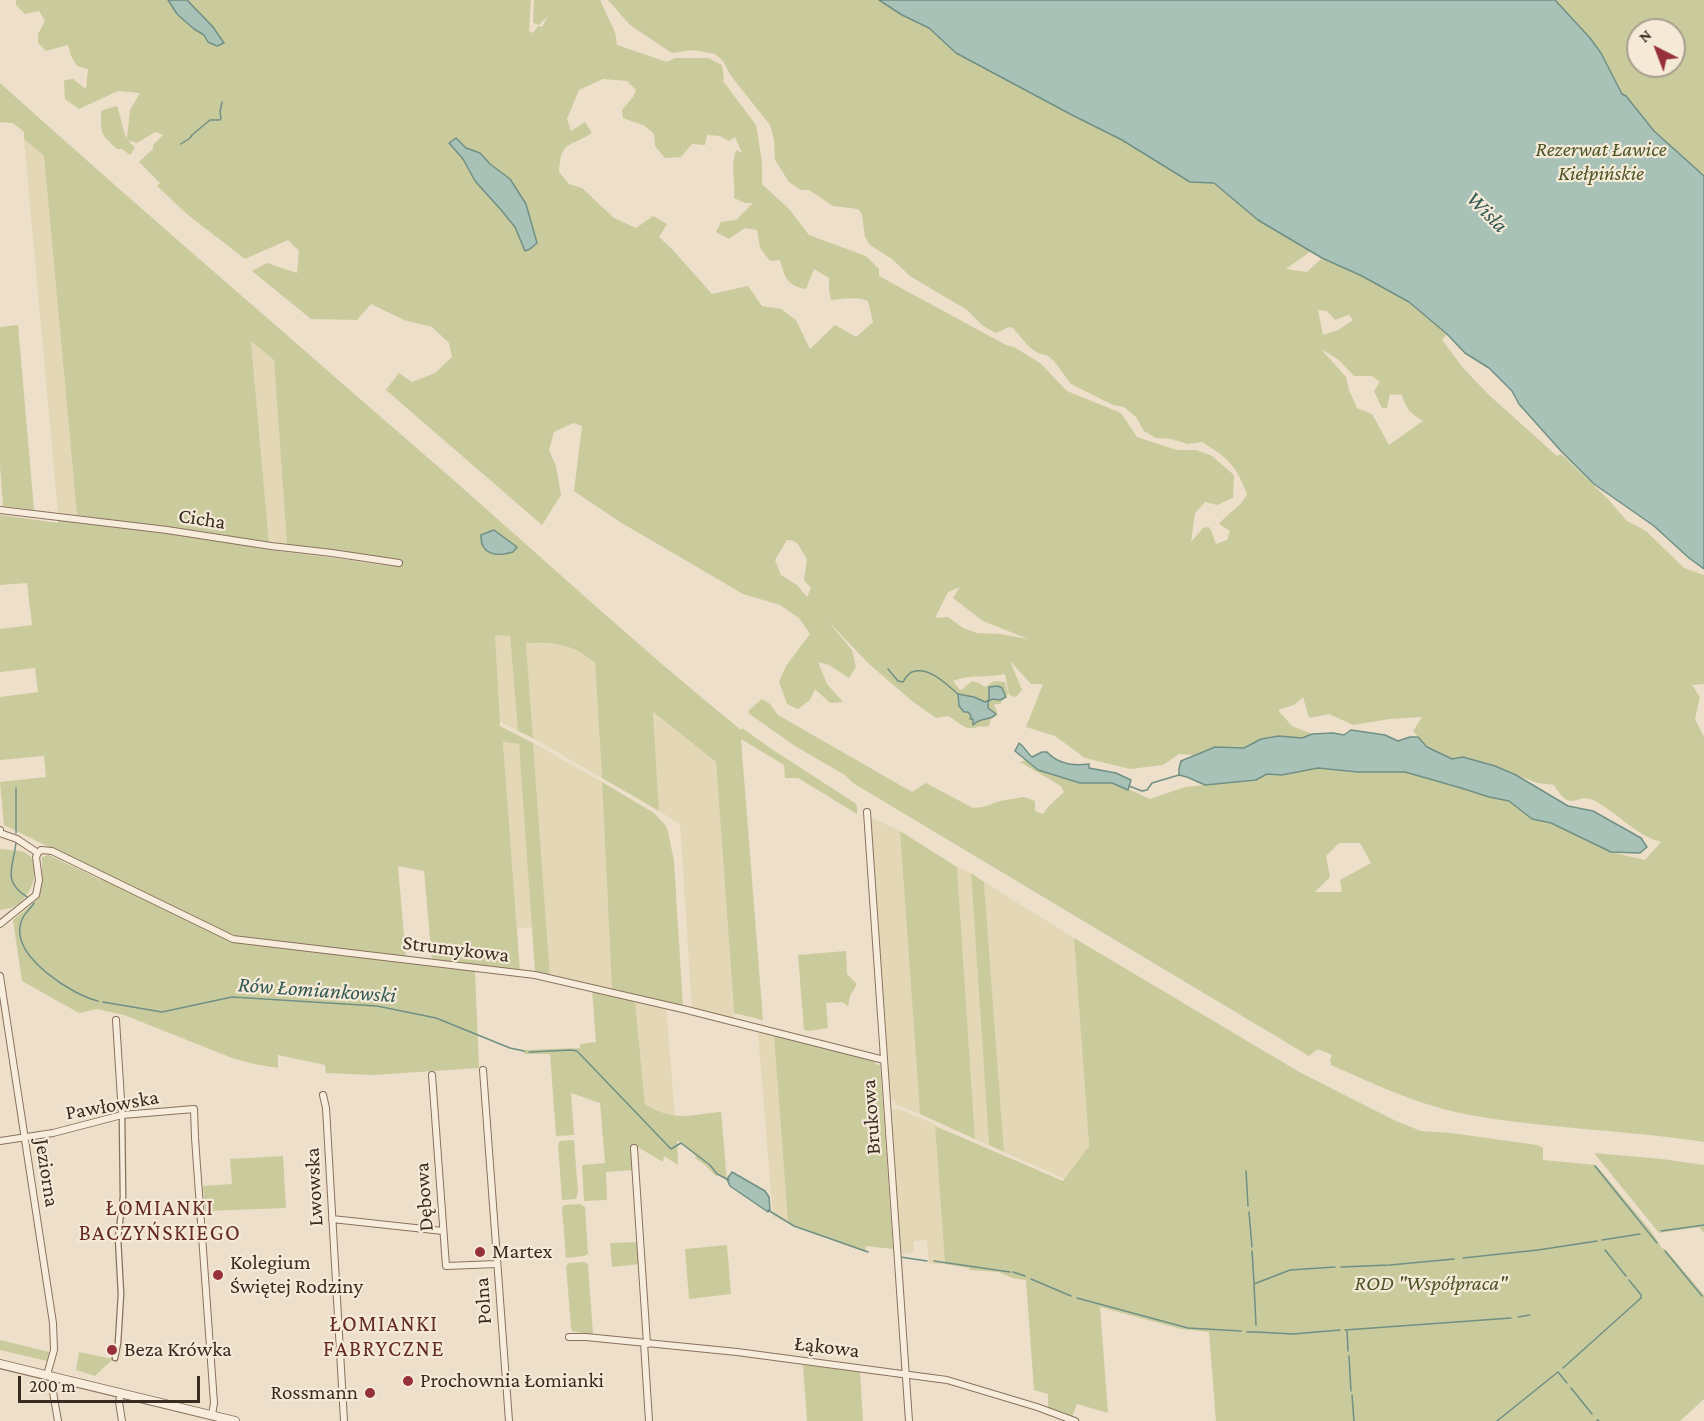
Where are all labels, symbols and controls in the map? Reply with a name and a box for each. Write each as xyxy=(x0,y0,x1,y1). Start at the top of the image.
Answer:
north arrow xyxy=(1626,18,1686,78)
text: N xyxy=(1635,26,1655,46)
park label: Rezerwat Ławice Kiełpińskie xyxy=(1535,137,1667,187)
water label: Wisła xyxy=(1461,186,1513,238)
street label: Cicha xyxy=(177,503,227,535)
street label: Strumykowa xyxy=(401,930,511,968)
water label: Rów Łomiankowski xyxy=(237,971,397,1009)
street label: Brukowa xyxy=(856,1079,886,1155)
street label: Pawłowska xyxy=(63,1084,161,1126)
street label: Jeziorna xyxy=(29,1137,65,1209)
street label: Lwowska xyxy=(299,1147,329,1227)
street label: Dębowa xyxy=(409,1162,439,1232)
district label: ŁOMIANKI BACZYŃSKIEGO xyxy=(79,1195,241,1246)
place label: Martex xyxy=(492,1239,552,1265)
marker: Martex xyxy=(473,1245,487,1259)
place label: Kolegium Świętej Rodziny xyxy=(230,1250,363,1300)
marker: Kolegium Świętej Rodziny xyxy=(211,1268,225,1282)
park label: ROD "Współpraca" xyxy=(1354,1271,1508,1297)
street label: Polna xyxy=(469,1277,497,1325)
district label: ŁOMIANKI FABRYCZNE xyxy=(323,1311,445,1362)
street label: Łąkowa xyxy=(793,1331,861,1363)
place label: Beza Krówka xyxy=(124,1337,232,1363)
marker: Beza Krówka xyxy=(105,1343,119,1357)
scale bar xyxy=(21,1364,202,1402)
place label: Prochownia Łomianki xyxy=(420,1368,604,1394)
marker: Prochownia Łomianki xyxy=(401,1374,415,1388)
text: 200 m xyxy=(29,1376,76,1396)
place label: Rossmann xyxy=(271,1380,358,1406)
marker: Rossmann xyxy=(363,1386,377,1400)

